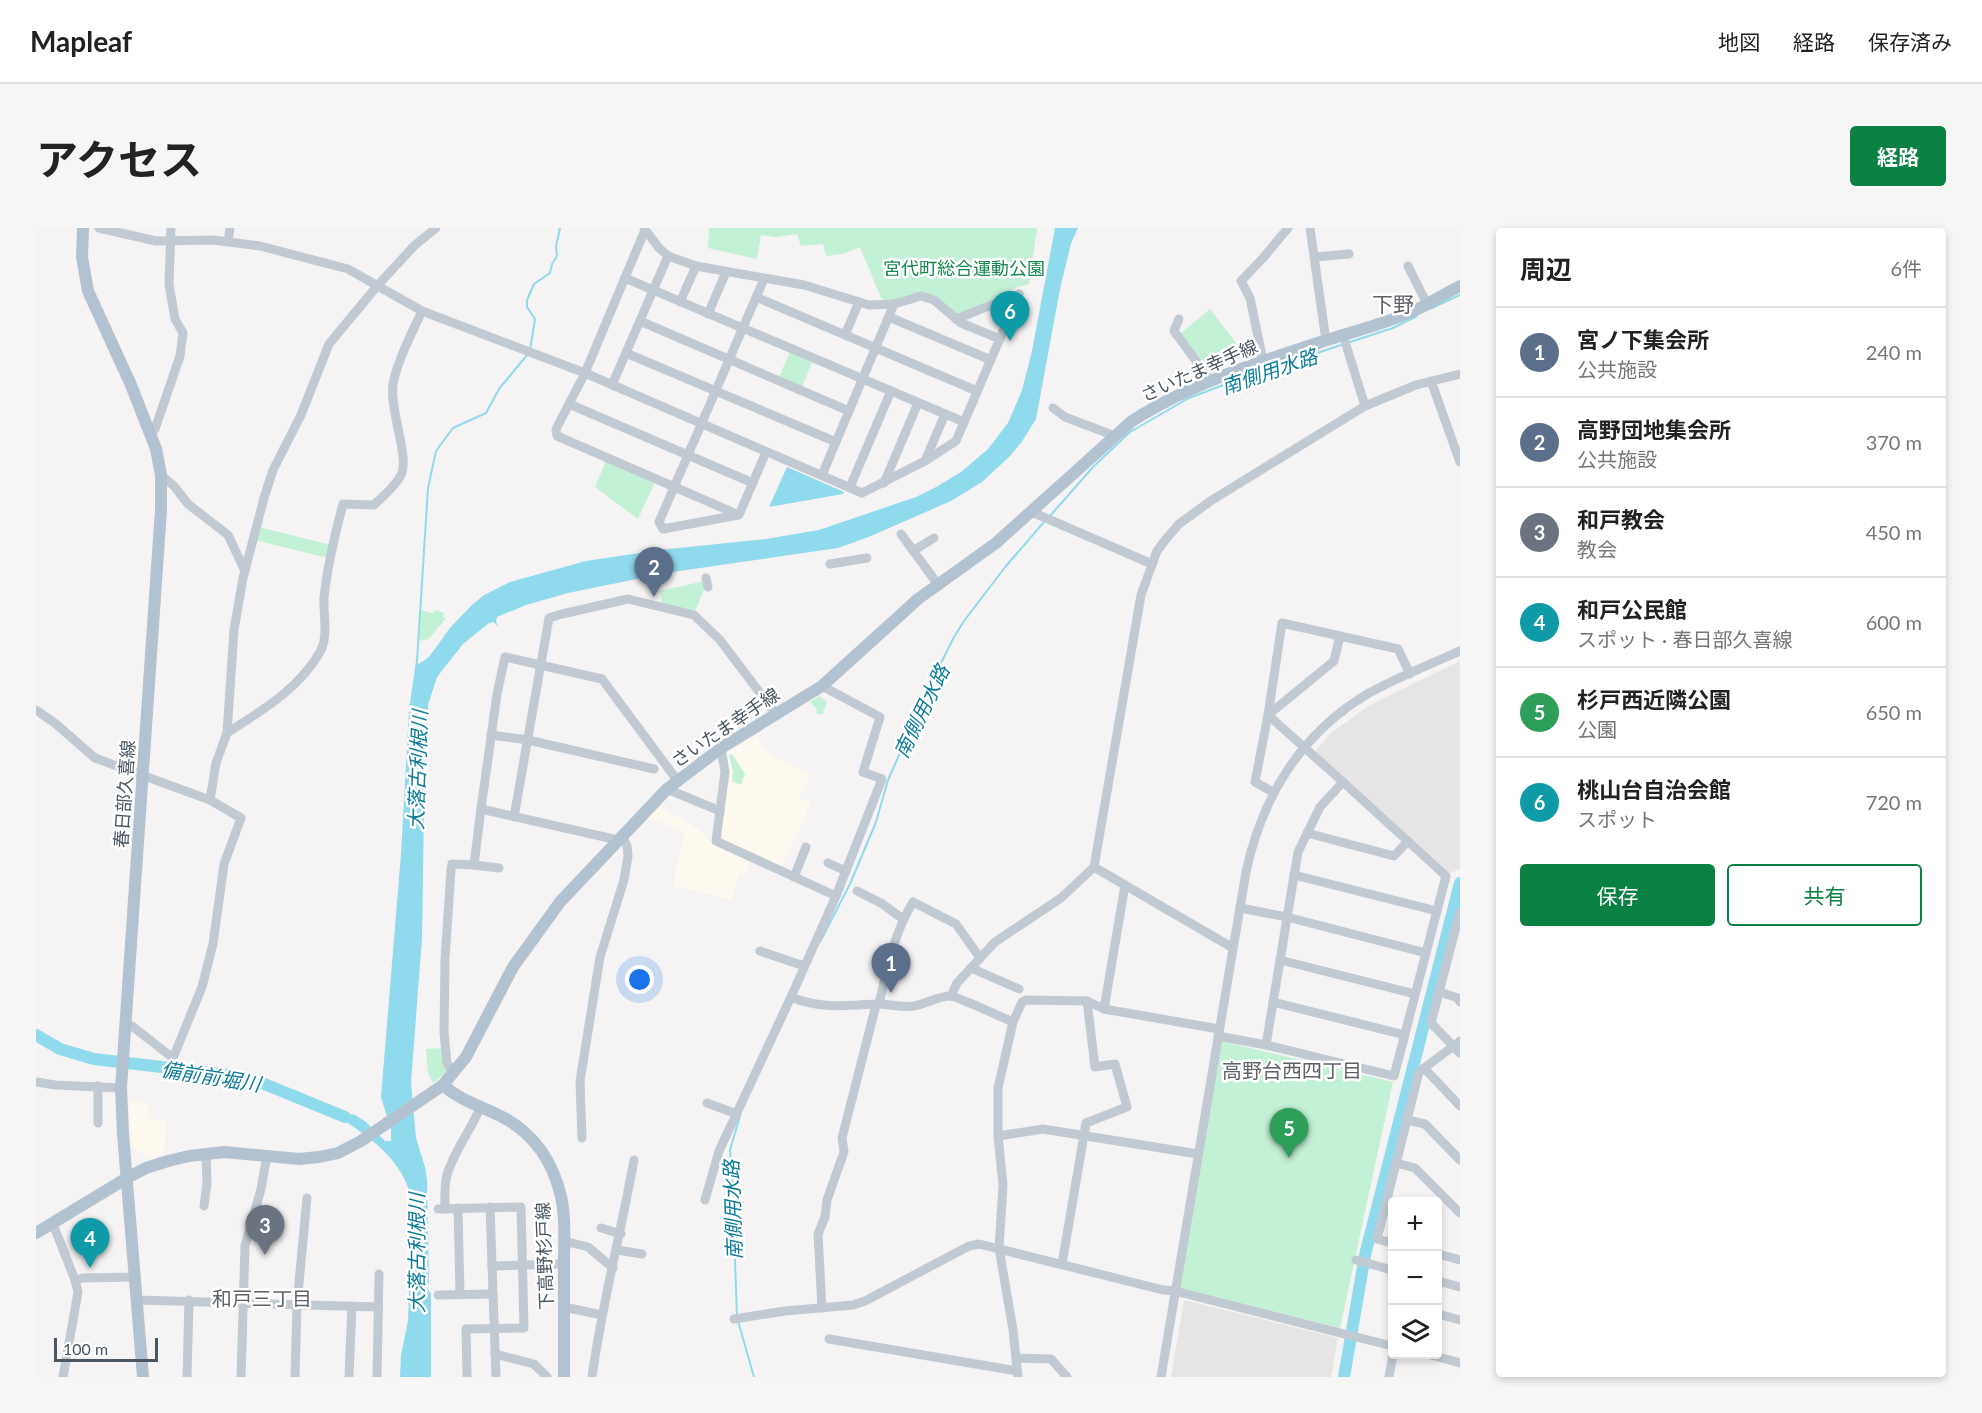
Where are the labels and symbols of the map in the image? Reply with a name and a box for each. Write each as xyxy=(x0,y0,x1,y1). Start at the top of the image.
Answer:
park label: 宮代町総合運動公園 xyxy=(883,257,1045,279)
pin: 6 xyxy=(990,291,1030,341)
district label: 下野 xyxy=(1372,291,1414,316)
street label: さいたま幸手線 xyxy=(1137,334,1261,406)
water label: 南側用水路 xyxy=(1218,343,1322,399)
pin: 2 xyxy=(634,548,674,597)
water label: 南側用水路 xyxy=(888,659,955,761)
street label: さいたま幸手線 xyxy=(667,683,783,771)
water label: 大落古利根川 xyxy=(403,708,431,830)
street label: 春日部久喜線 xyxy=(109,739,139,849)
pin: 1 xyxy=(872,944,910,993)
your location xyxy=(625,965,654,994)
water label: 備前前堀川 xyxy=(160,1056,264,1096)
district label: 高野台西四丁目 xyxy=(1222,1058,1362,1082)
pin: 5 xyxy=(1270,1108,1308,1158)
water label: 南側用水路 xyxy=(718,1158,746,1260)
water label: 大落古利根川 xyxy=(404,1191,428,1313)
street label: 下高野杉戸線 xyxy=(531,1202,557,1310)
pin: 3 xyxy=(246,1206,284,1255)
pin: 4 xyxy=(70,1218,110,1268)
district label: 和戸三丁目 xyxy=(212,1286,312,1310)
scale bar xyxy=(54,1335,158,1362)

